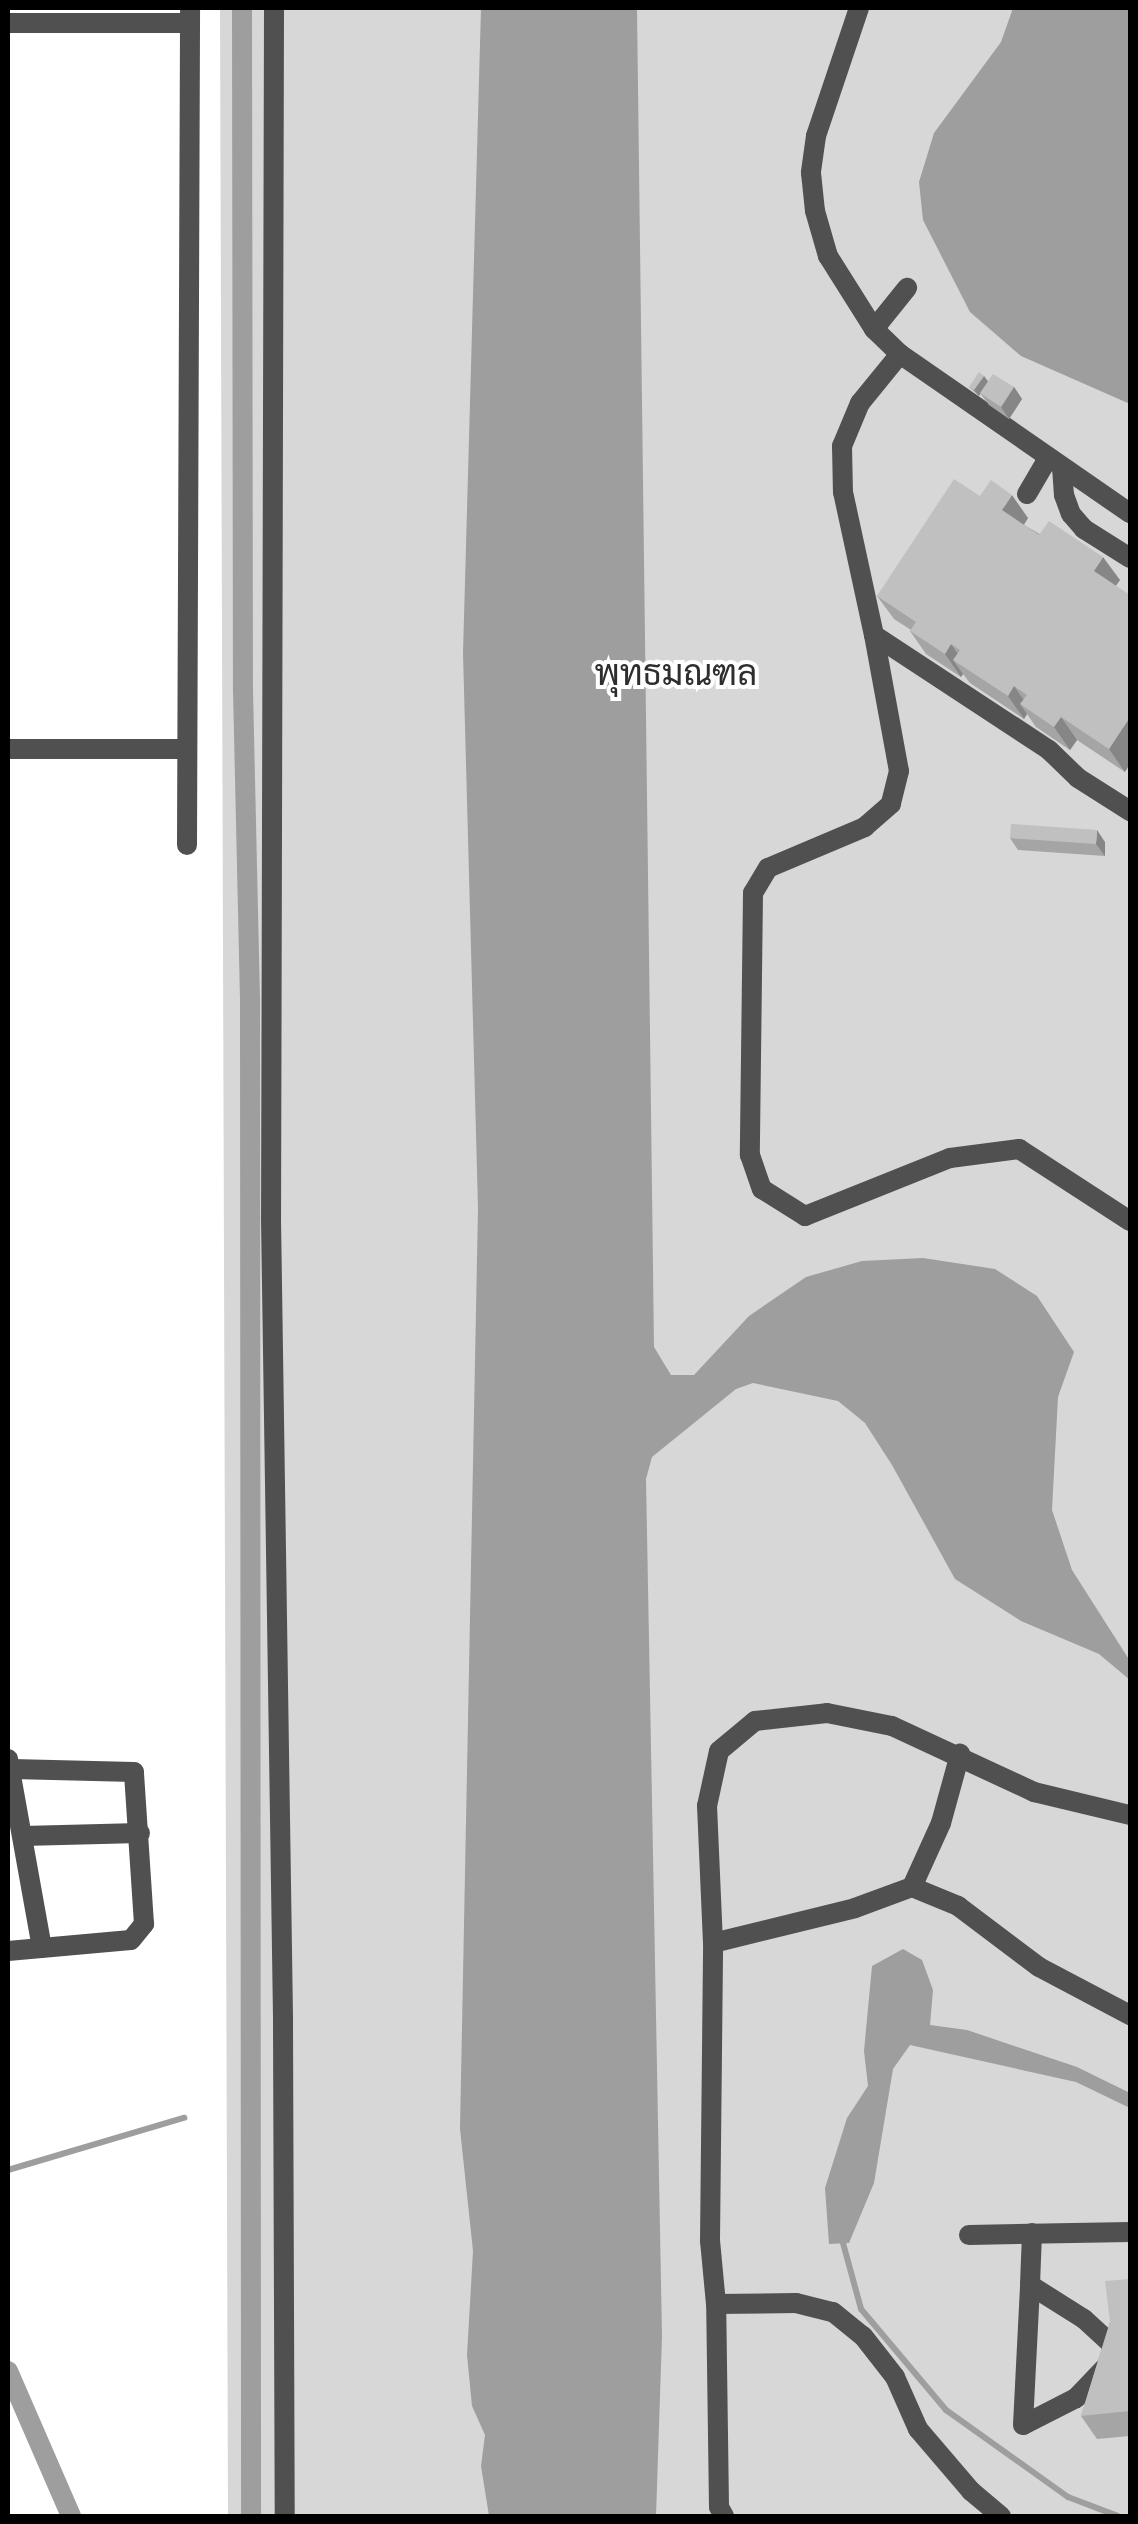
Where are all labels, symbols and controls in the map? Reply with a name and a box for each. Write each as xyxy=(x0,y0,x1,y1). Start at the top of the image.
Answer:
park label: พุทธมณฑล xyxy=(595,652,757,694)

